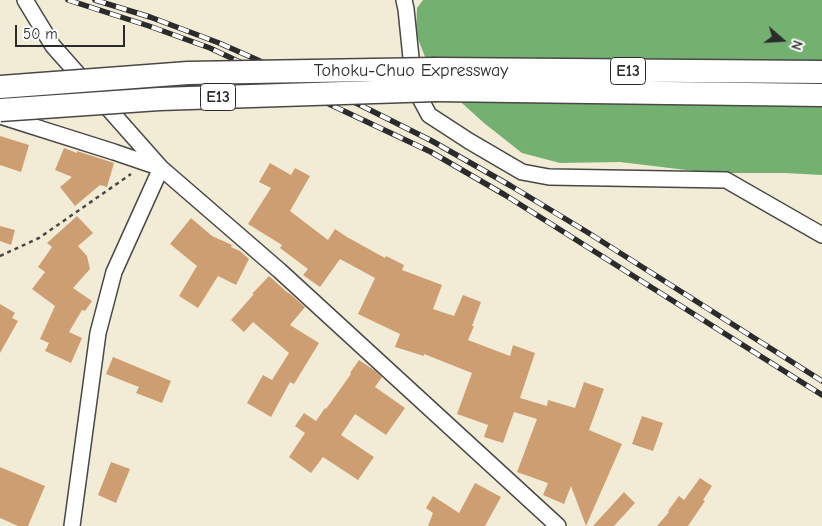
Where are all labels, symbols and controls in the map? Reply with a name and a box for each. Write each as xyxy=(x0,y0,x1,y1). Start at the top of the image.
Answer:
scale bar xyxy=(18,15,128,47)
north arrow xyxy=(757,15,807,65)
text: 50 m xyxy=(23,25,58,43)
text: N xyxy=(787,38,806,52)
road number: E13 xyxy=(610,58,646,84)
street label: Tohoku-Chuo Expressway xyxy=(314,60,508,82)
road number: E13 xyxy=(200,84,236,110)

